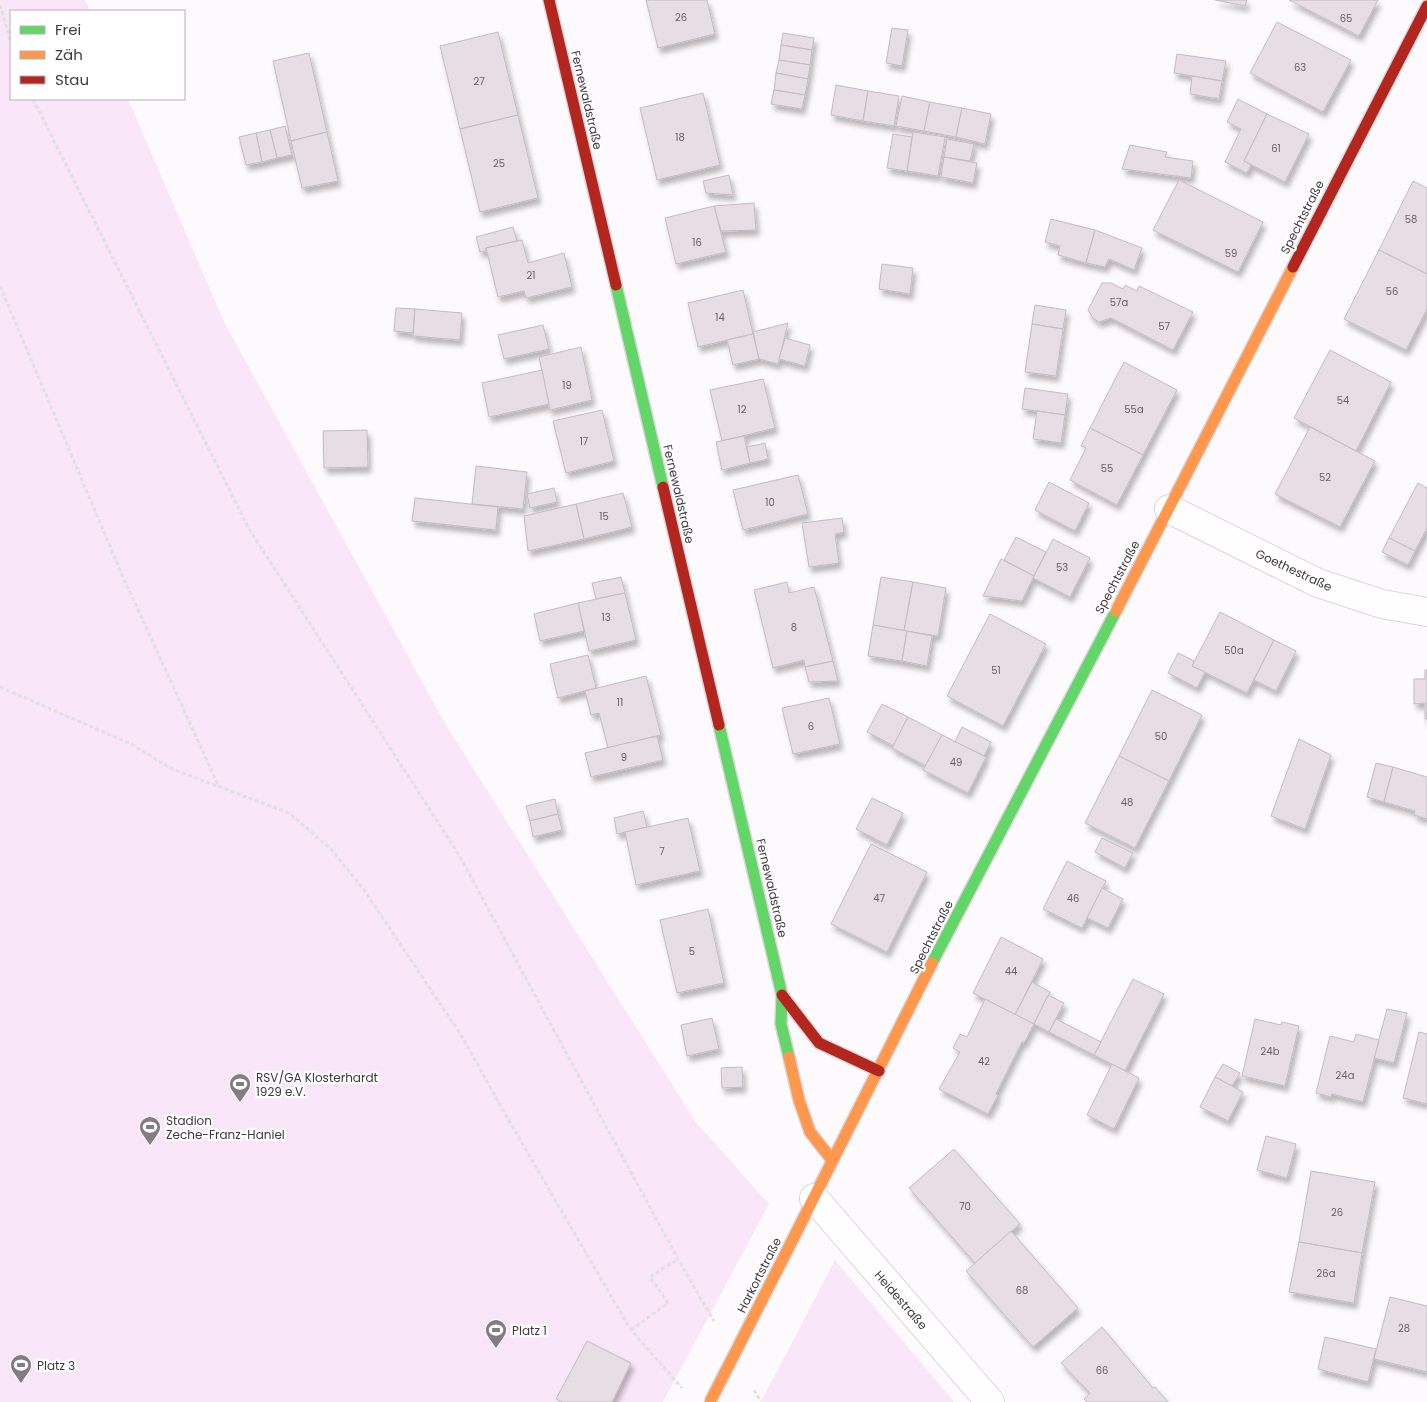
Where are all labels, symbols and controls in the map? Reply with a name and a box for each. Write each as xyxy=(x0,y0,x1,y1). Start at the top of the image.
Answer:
legend xyxy=(10,10,185,100)
house number: 26 xyxy=(675,10,687,25)
house number: 65 xyxy=(1340,11,1352,26)
text: Frei xyxy=(55,19,81,40)
text: Zäh xyxy=(55,44,83,65)
street label: Fernewaldstraße xyxy=(567,49,607,151)
house number: 63 xyxy=(1294,60,1306,75)
text: Stau xyxy=(55,69,89,90)
house number: 27 xyxy=(473,74,485,89)
house number: 18 xyxy=(675,130,685,145)
house number: 61 xyxy=(1271,141,1281,156)
house number: 25 xyxy=(493,156,505,171)
street label: Spechtstraße xyxy=(1276,177,1328,257)
house number: 58 xyxy=(1405,212,1417,227)
house number: 16 xyxy=(692,235,702,250)
house number: 59 xyxy=(1225,246,1237,261)
house number: 21 xyxy=(527,268,535,283)
house number: 56 xyxy=(1386,284,1398,299)
house number: 57a xyxy=(1110,295,1128,310)
house number: 14 xyxy=(715,310,725,325)
house number: 57 xyxy=(1158,319,1170,334)
house number: 19 xyxy=(562,378,572,393)
house number: 54 xyxy=(1337,393,1349,408)
house number: 12 xyxy=(738,402,747,417)
house number: 55a xyxy=(1124,402,1144,417)
house number: 17 xyxy=(580,434,589,449)
street label: Fernewaldstraße xyxy=(659,443,699,545)
house number: 55 xyxy=(1101,461,1113,476)
house number: 52 xyxy=(1319,470,1331,485)
house number: 10 xyxy=(765,495,775,510)
house number: 15 xyxy=(599,509,609,524)
street label: Spechtstraße xyxy=(1091,537,1143,617)
street label: Goethestraße xyxy=(1253,545,1335,595)
house number: 53 xyxy=(1056,560,1068,575)
house number: 13 xyxy=(601,610,611,625)
house number: 8 xyxy=(791,620,797,635)
house number: 50a xyxy=(1224,643,1244,658)
house number: 51 xyxy=(991,663,1001,678)
house number: 11 xyxy=(617,695,623,710)
house number: 6 xyxy=(808,719,814,734)
house number: 50 xyxy=(1155,729,1167,744)
house number: 9 xyxy=(621,750,627,765)
house number: 49 xyxy=(950,755,962,770)
house number: 48 xyxy=(1121,795,1133,810)
street label: Fernewaldstraße xyxy=(752,837,792,939)
house number: 7 xyxy=(659,844,665,859)
house number: 47 xyxy=(873,891,885,906)
house number: 46 xyxy=(1067,891,1079,906)
street label: Spechtstraße xyxy=(905,897,957,977)
house number: 5 xyxy=(689,944,695,959)
house number: 44 xyxy=(1005,964,1017,979)
house number: 24b xyxy=(1261,1044,1280,1059)
house number: 42 xyxy=(978,1054,990,1069)
house number: 24a xyxy=(1336,1068,1354,1083)
place label: RSV/GA Klosterhardt 1929 e.V. xyxy=(256,1069,378,1100)
sports icon: RSV/GA Klosterhardt 1929 e.V. xyxy=(228,1072,252,1103)
place label: Stadion Zeche-Franz-Haniel xyxy=(166,1112,285,1143)
sports icon: Stadion Zeche-Franz-Haniel xyxy=(138,1115,162,1146)
house number: 70 xyxy=(959,1199,971,1214)
house number: 26 xyxy=(1331,1205,1343,1220)
street label: Harkortstraße xyxy=(733,1234,785,1316)
house number: 26a xyxy=(1317,1266,1335,1281)
street label: Heidestraße xyxy=(871,1267,931,1333)
house number: 68 xyxy=(1016,1283,1028,1298)
sports icon: Platz 1 xyxy=(484,1318,508,1349)
house number: 28 xyxy=(1398,1321,1410,1336)
place label: Platz 1 xyxy=(512,1322,547,1339)
sports icon: Platz 3 xyxy=(9,1353,33,1384)
place label: Platz 3 xyxy=(37,1357,75,1374)
house number: 66 xyxy=(1096,1363,1108,1378)

